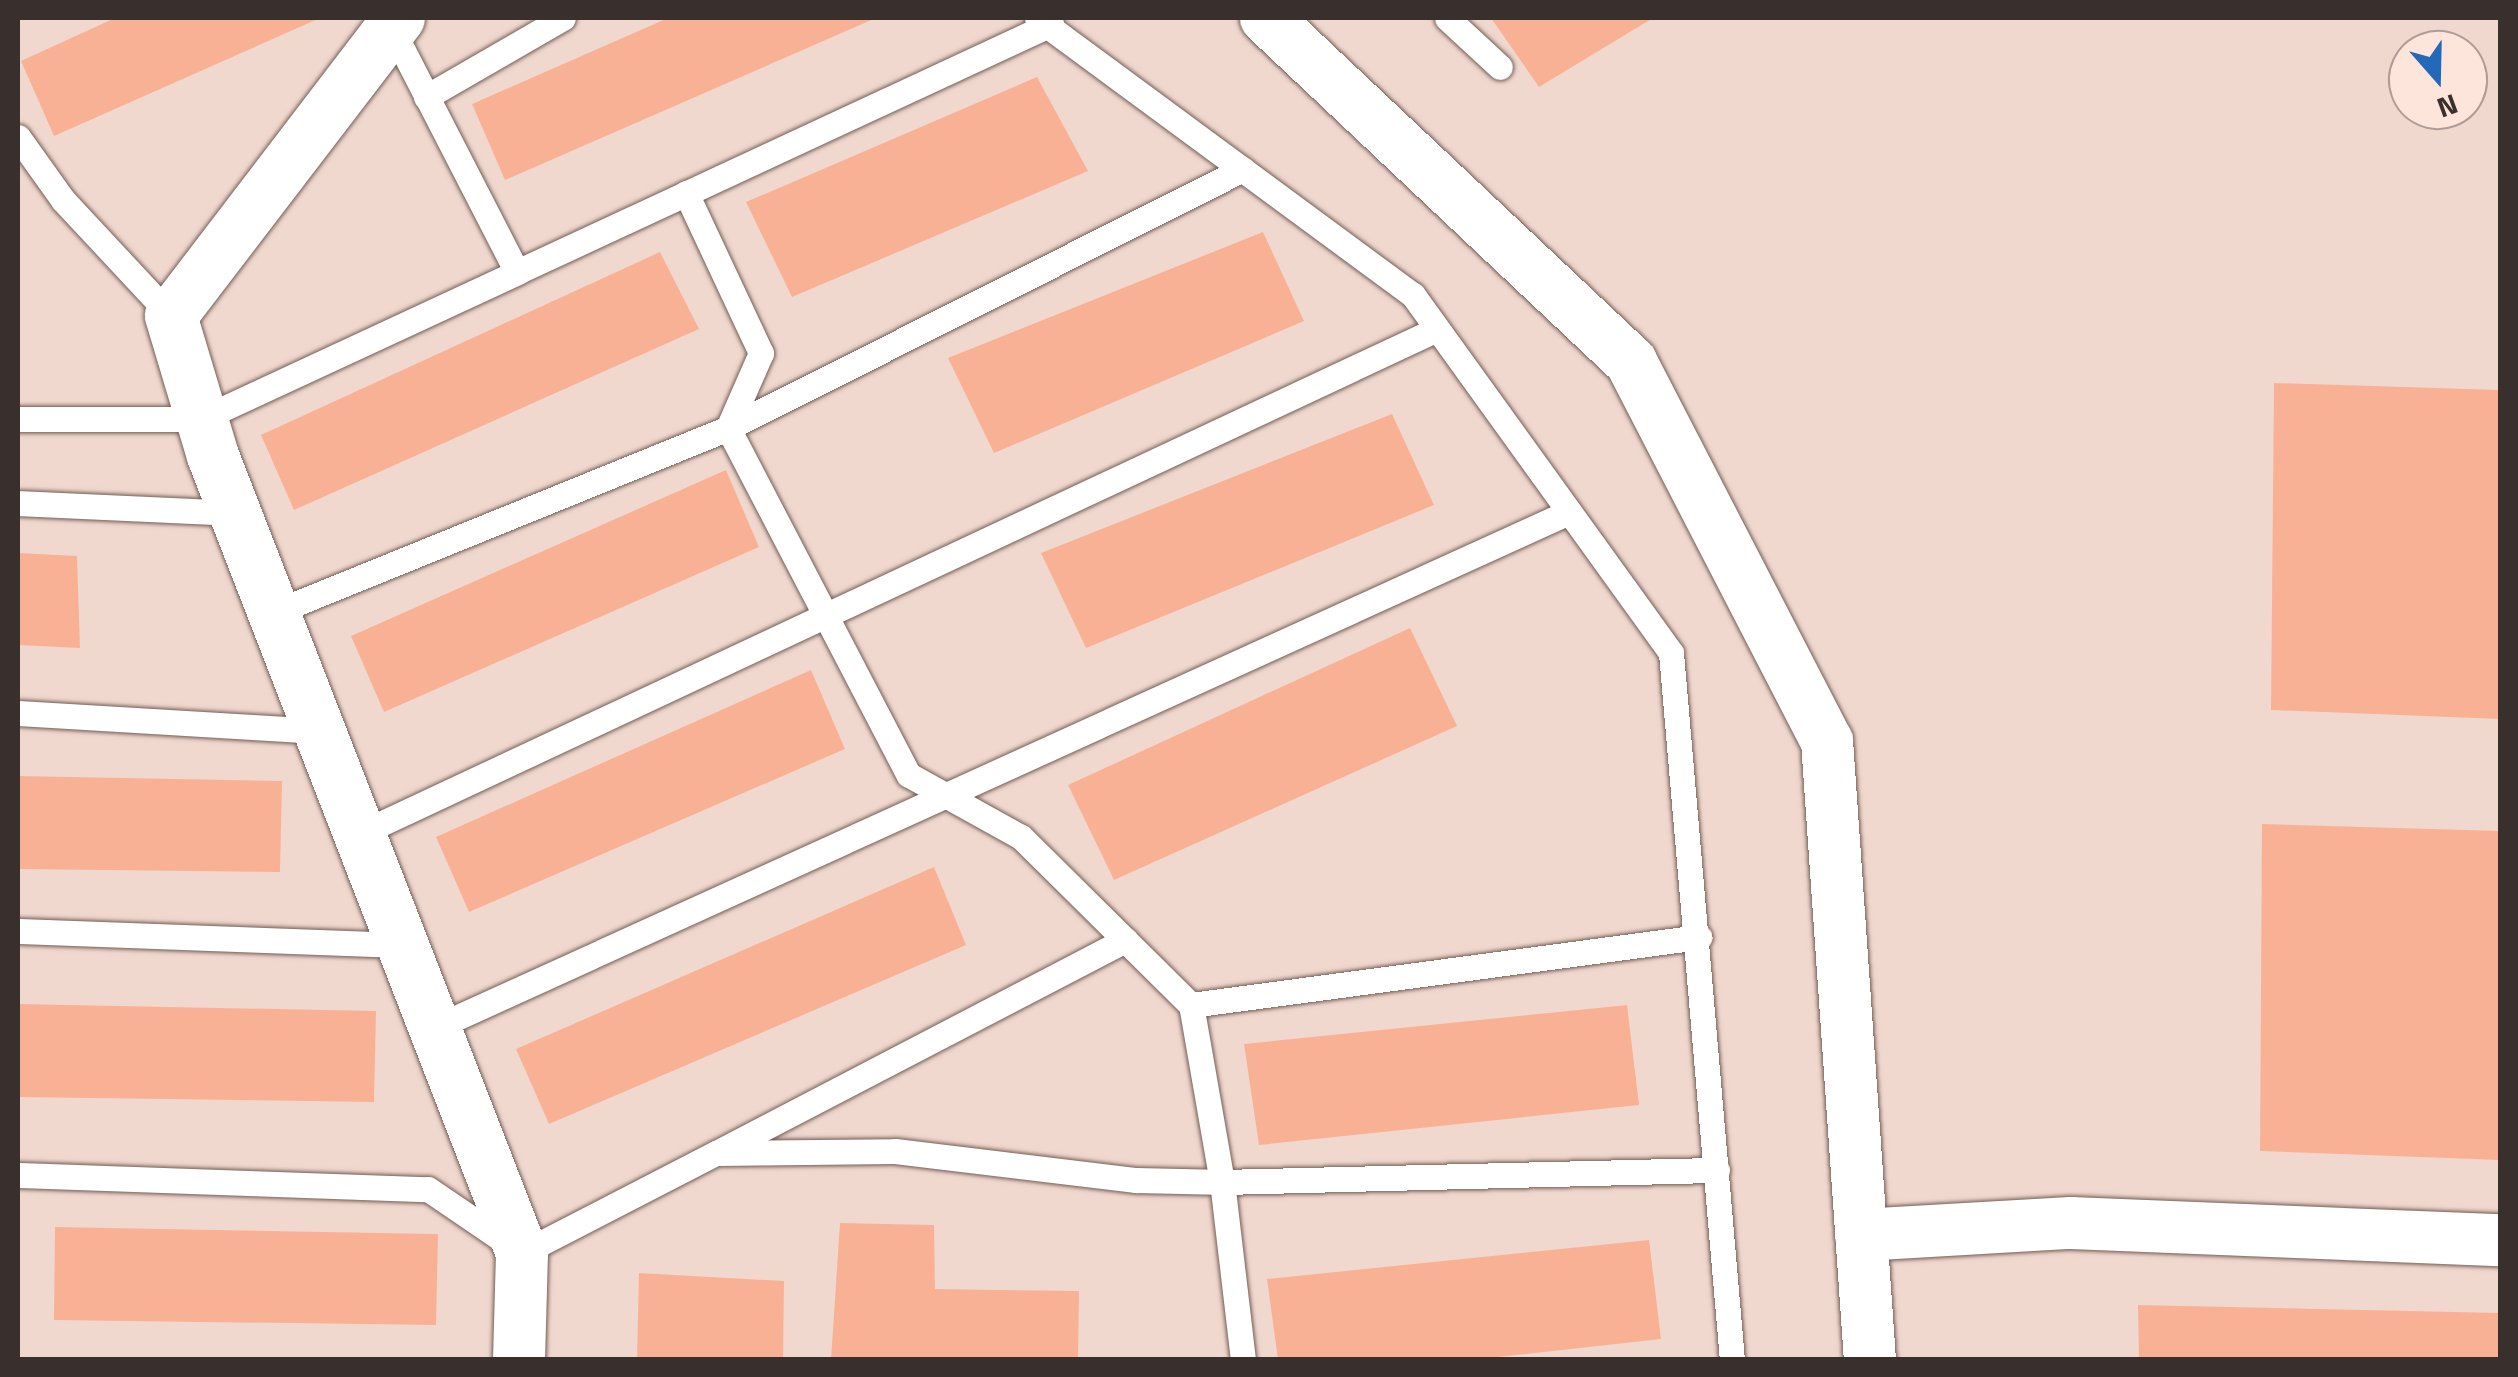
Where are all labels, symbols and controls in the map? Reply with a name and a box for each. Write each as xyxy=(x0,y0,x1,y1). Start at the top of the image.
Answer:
north arrow xyxy=(2388,30,2488,130)
text: N xyxy=(2431,83,2464,130)

